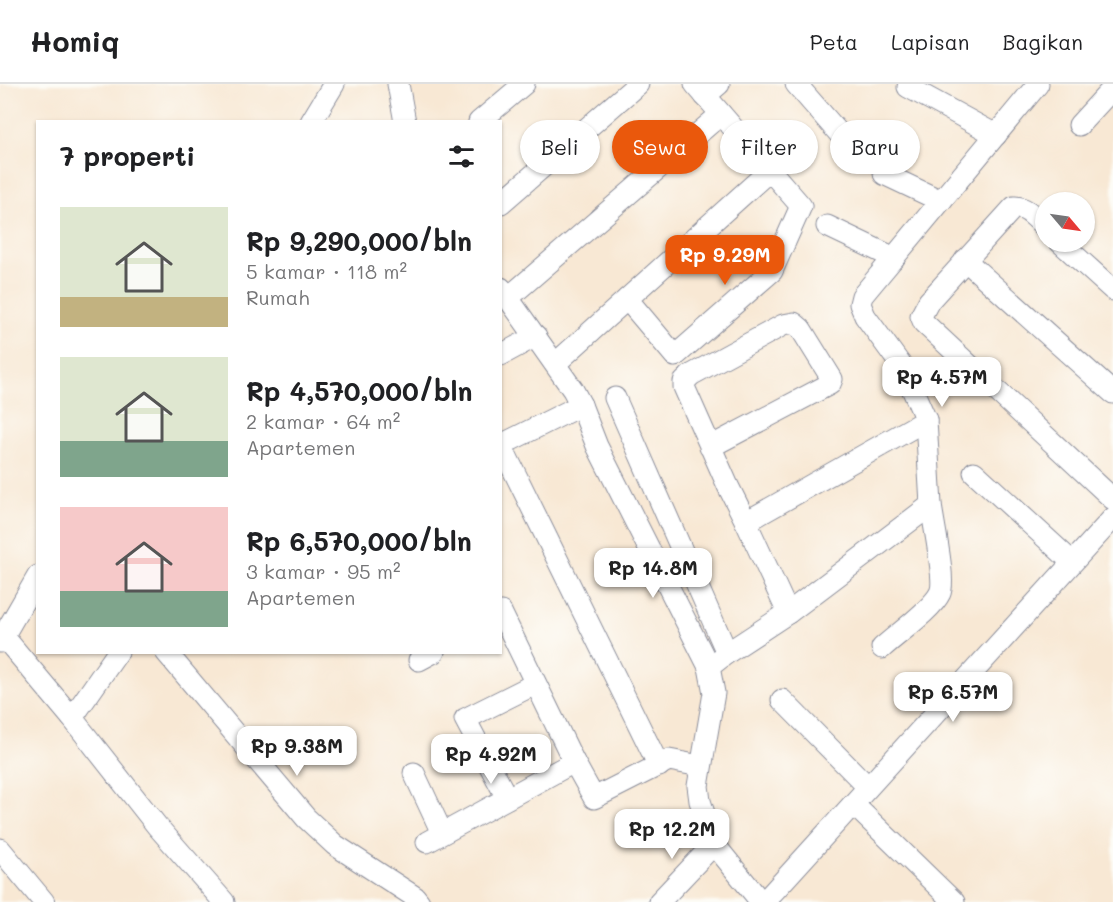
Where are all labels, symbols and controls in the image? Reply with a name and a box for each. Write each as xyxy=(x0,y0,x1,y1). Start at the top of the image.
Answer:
text: Homiq xyxy=(30,23,119,59)
text: Peta xyxy=(810,28,858,55)
text: Lapisan xyxy=(891,28,969,55)
text: Bagikan xyxy=(1002,28,1083,55)
chip: Beli xyxy=(520,120,600,174)
chip: Sewa xyxy=(612,120,708,174)
chip: Filter xyxy=(720,120,818,174)
chip: Baru xyxy=(830,120,920,174)
text: 7 properti xyxy=(60,139,195,173)
icon: filters xyxy=(445,140,478,173)
north arrow xyxy=(1035,192,1095,252)
map controls xyxy=(1035,192,1095,252)
text: Rp 9,290,000/bln xyxy=(246,224,472,258)
icon: home xyxy=(108,231,180,303)
pin: Rp 9.29M xyxy=(663,235,787,286)
text: Rp 9.29M xyxy=(679,241,771,267)
text: 5 kamar · 118 m² xyxy=(246,258,407,284)
text: Rumah xyxy=(246,284,309,310)
pin: Rp 4.57M xyxy=(880,357,1004,408)
text: Rp 4.57M xyxy=(896,363,988,389)
text: Rp 4,570,000/bln xyxy=(246,374,472,408)
icon: home xyxy=(108,381,180,453)
text: 2 kamar · 64 m² xyxy=(246,408,400,434)
text: Apartemen xyxy=(246,434,355,460)
text: Rp 6,570,000/bln xyxy=(246,524,472,558)
icon: home xyxy=(108,531,180,603)
pin: Rp 14.8M xyxy=(591,548,715,599)
text: Rp 14.8M xyxy=(608,554,698,580)
text: 3 kamar · 95 m² xyxy=(246,558,401,584)
text: Apartemen xyxy=(246,584,355,610)
pin: Rp 6.57M xyxy=(891,672,1015,723)
text: Rp 6.57M xyxy=(908,678,998,704)
pin: Rp 9.38M xyxy=(235,726,359,777)
text: Rp 9.38M xyxy=(251,732,343,758)
pin: Rp 4.92M xyxy=(429,734,553,785)
text: Rp 4.92M xyxy=(445,740,537,766)
pin: Rp 12.2M xyxy=(610,809,734,860)
text: Rp 12.2M xyxy=(628,815,716,841)

